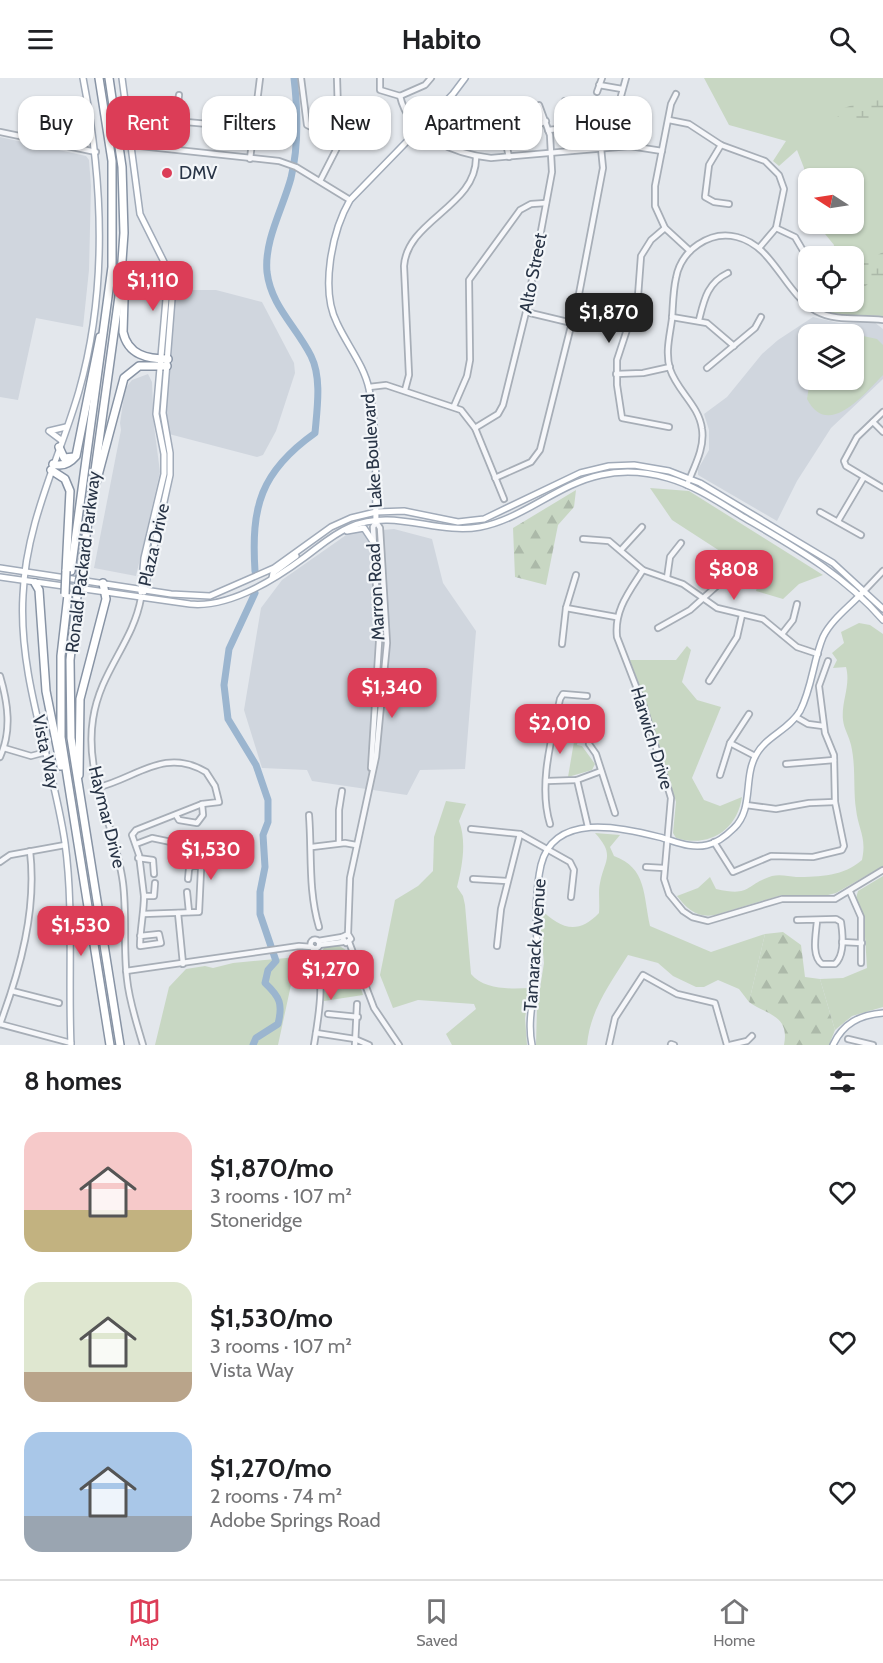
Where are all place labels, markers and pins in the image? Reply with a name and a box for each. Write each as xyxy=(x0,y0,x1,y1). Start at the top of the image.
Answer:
place label: DMV xyxy=(179,162,217,184)
marker: DMV xyxy=(160,166,174,180)
pin: $1,110 xyxy=(104,261,202,312)
pin: $1,870 xyxy=(560,293,658,344)
pin: $808 xyxy=(698,550,770,601)
pin: $1,340 xyxy=(343,668,441,719)
pin: $2,010 xyxy=(511,704,609,755)
pin: $1,530 xyxy=(162,830,260,881)
pin: $1,530 xyxy=(32,906,130,957)
pin: $1,270 xyxy=(282,950,380,1001)

